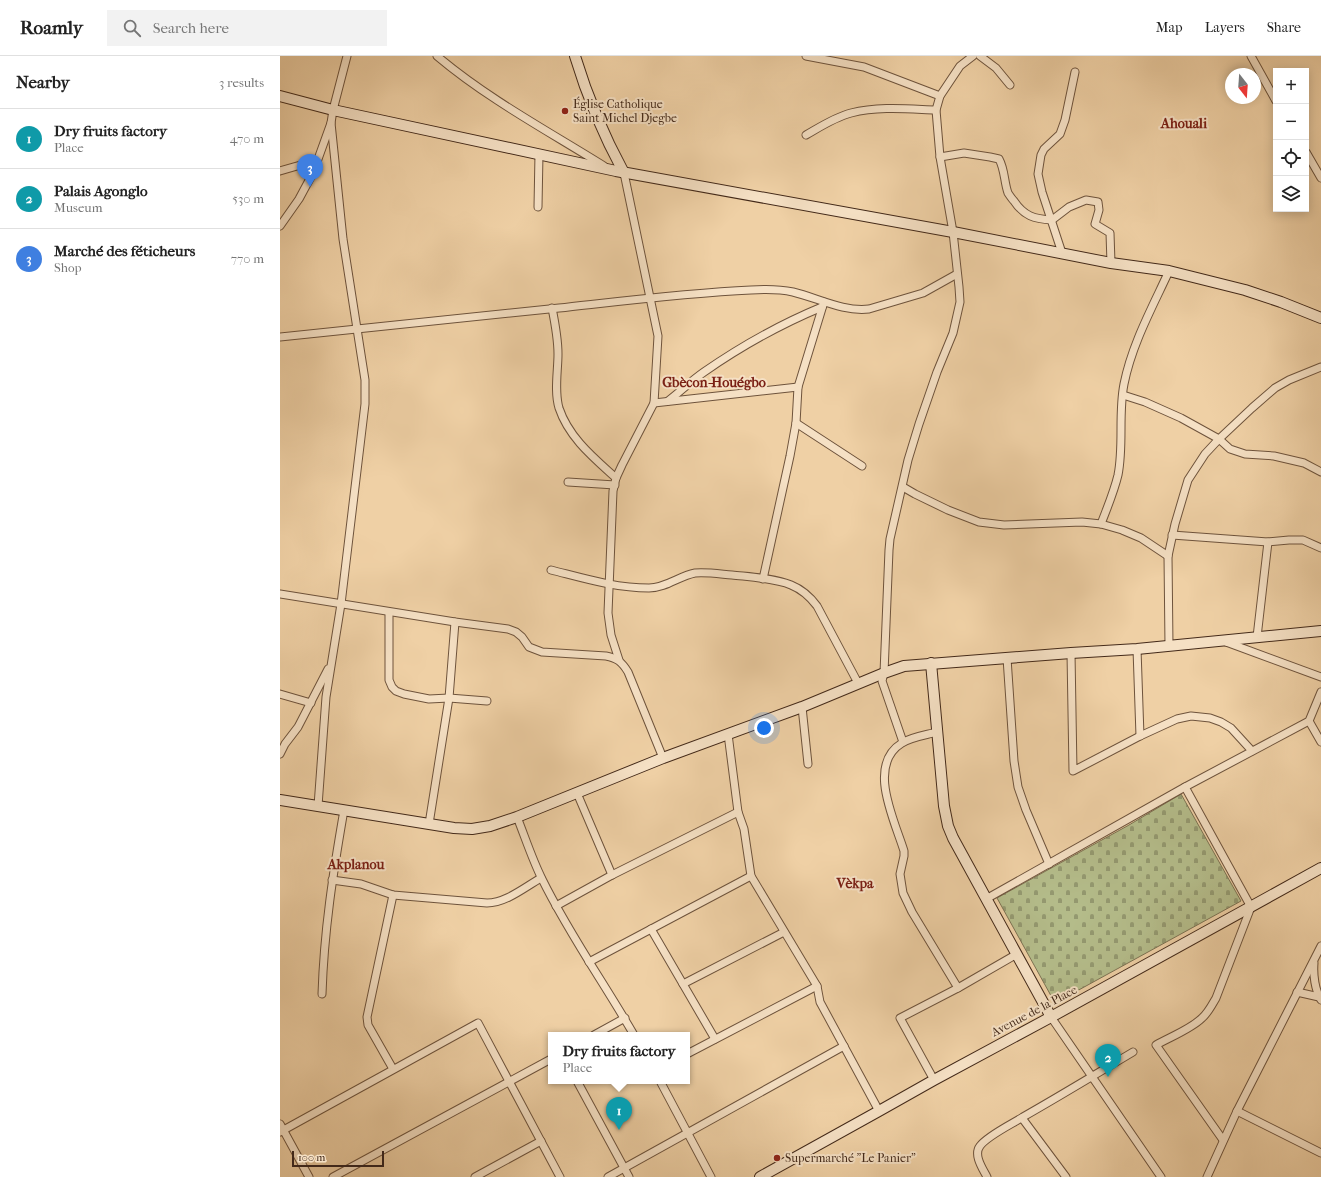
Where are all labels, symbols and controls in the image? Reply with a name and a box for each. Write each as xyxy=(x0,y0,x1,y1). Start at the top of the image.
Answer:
search box xyxy=(107,10,387,46)
text: Roamly xyxy=(20,17,83,39)
icon: search xyxy=(121,17,143,39)
text: Search here xyxy=(153,19,229,37)
text: Map xyxy=(1156,19,1183,36)
text: Layers xyxy=(1205,19,1245,36)
text: Share xyxy=(1267,19,1301,36)
north arrow xyxy=(1225,68,1261,104)
map controls xyxy=(1273,68,1309,212)
button: + xyxy=(1273,68,1309,104)
text: Nearby xyxy=(16,72,70,92)
text: 3 results xyxy=(219,75,264,90)
place label: Église Catholique Saint Michel Djegbe xyxy=(573,96,677,125)
button: − xyxy=(1273,104,1309,140)
marker: Église Catholique Saint Michel Djegbe xyxy=(560,106,570,116)
district label: Ahouali xyxy=(1160,115,1208,132)
text: Dry fruits factory xyxy=(54,122,167,140)
text: 1 xyxy=(27,131,31,146)
text: 470 m xyxy=(230,131,264,146)
text: Place xyxy=(54,140,84,155)
button: locate xyxy=(1273,140,1309,176)
pin: 3 xyxy=(297,154,323,187)
button: layers xyxy=(1273,176,1309,212)
text: Palais Agonglo xyxy=(54,182,148,200)
text: 2 xyxy=(26,191,32,206)
text: 530 m xyxy=(232,191,264,206)
text: Museum xyxy=(54,200,102,215)
text: Marché des féticheurs xyxy=(54,242,195,260)
text: 3 xyxy=(26,251,32,266)
text: 770 m xyxy=(231,251,264,266)
text: Shop xyxy=(54,260,82,275)
district label: Gbècon-Houégbo xyxy=(662,374,766,391)
your location xyxy=(754,718,774,738)
district label: Akplanou xyxy=(326,856,385,873)
district label: Vèkpa xyxy=(835,875,874,892)
street label: Avenue de la Place xyxy=(988,982,1079,1040)
popup xyxy=(548,1032,690,1084)
text: Dry fruits factory xyxy=(562,1042,676,1060)
pin: 2 xyxy=(1095,1044,1121,1077)
text: Place xyxy=(562,1060,592,1075)
pin: 1 xyxy=(606,1097,632,1130)
scale bar xyxy=(292,1149,384,1168)
text: 100 m xyxy=(298,1151,326,1164)
place label: Supermarché "Le Panier" xyxy=(785,1151,916,1165)
marker: Supermarché "Le Panier" xyxy=(772,1153,782,1163)

